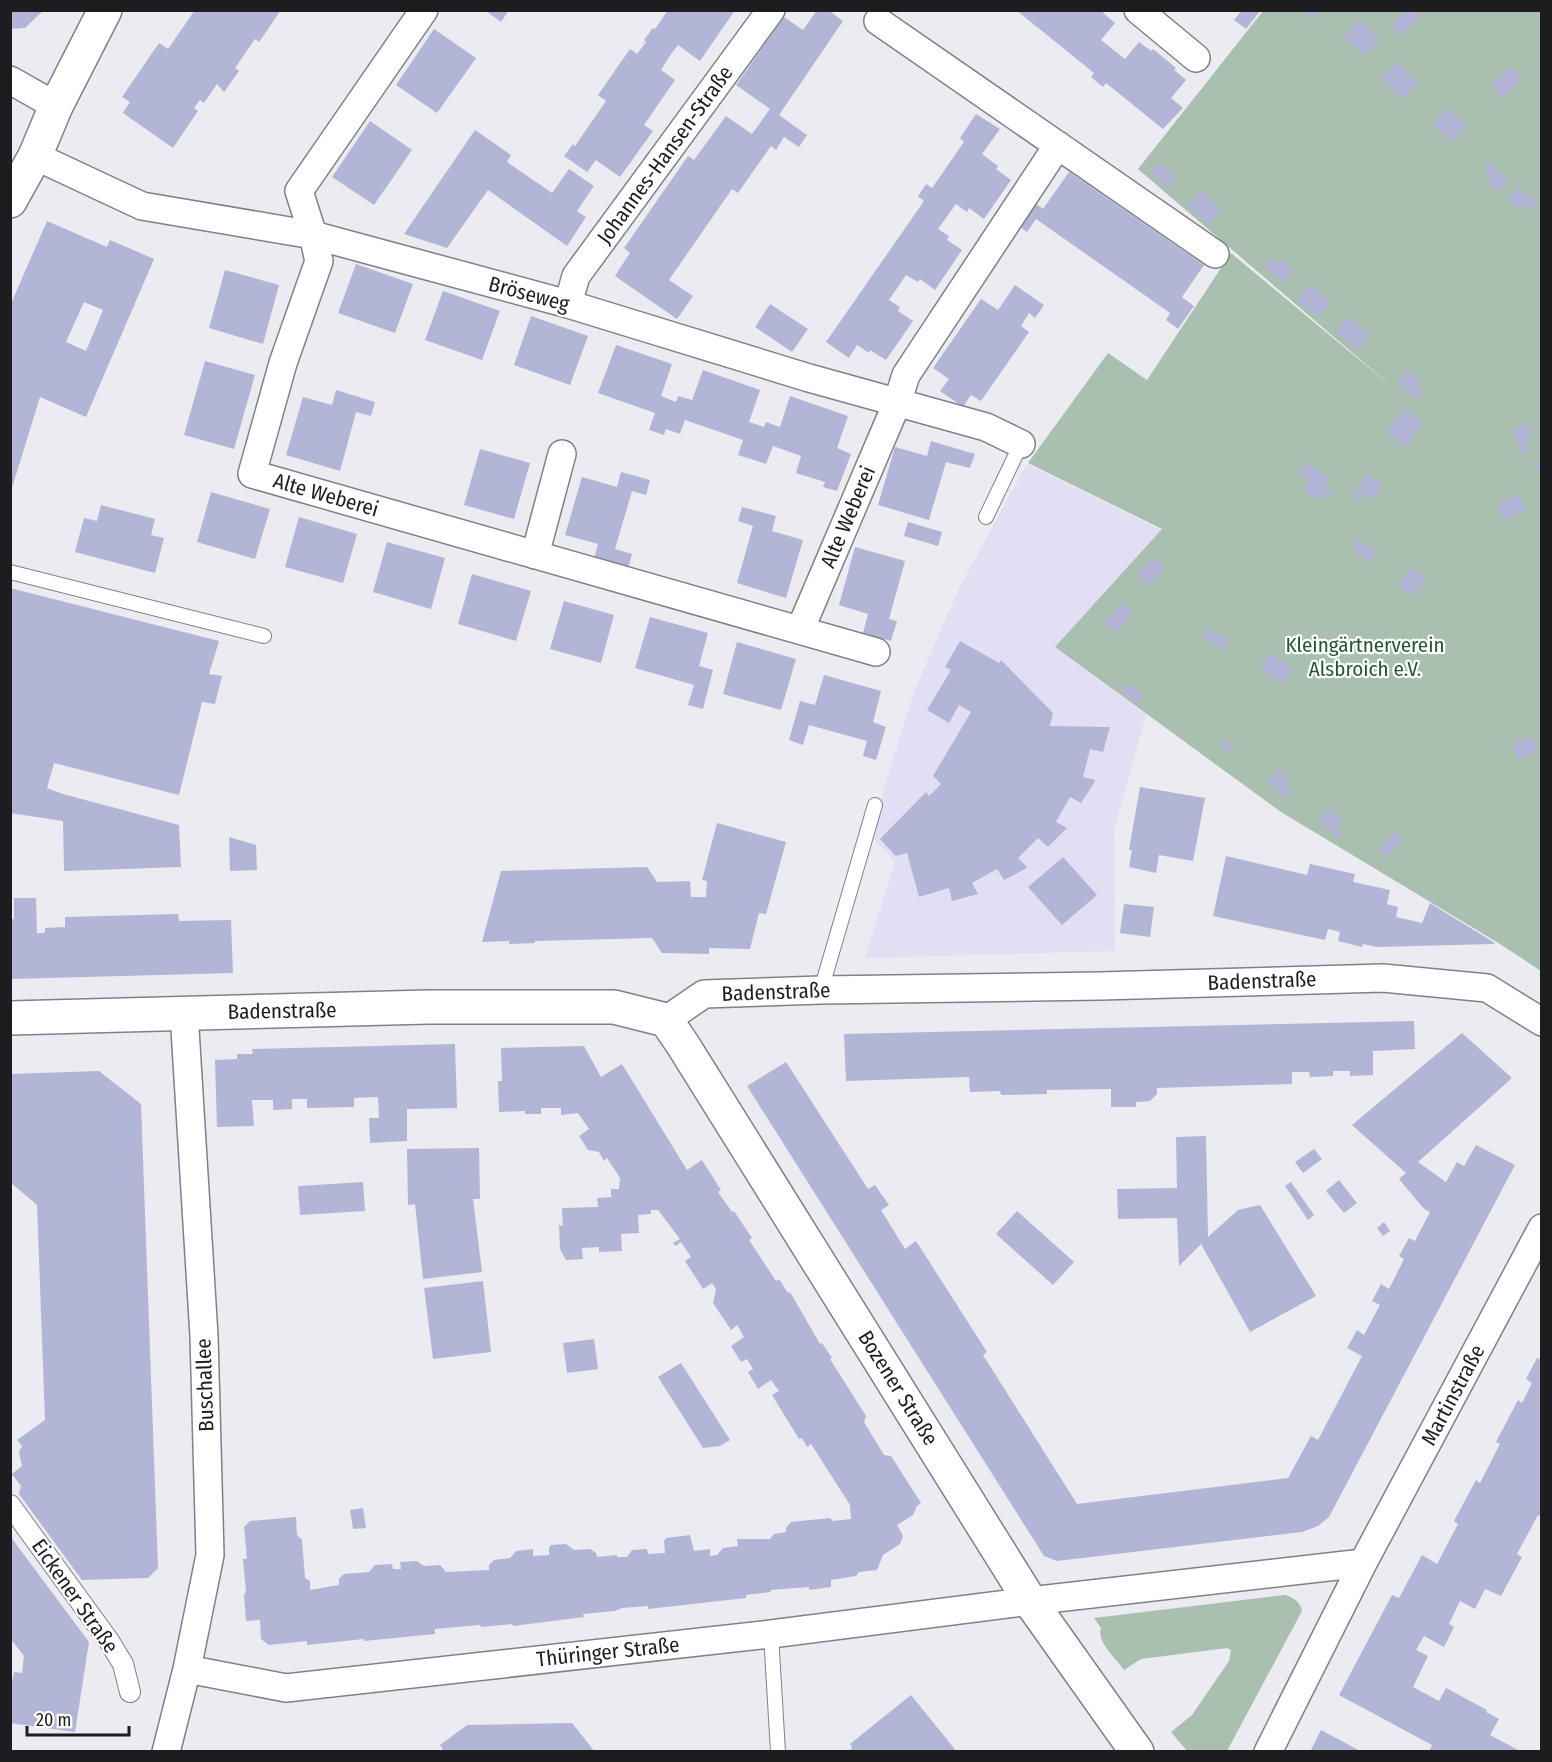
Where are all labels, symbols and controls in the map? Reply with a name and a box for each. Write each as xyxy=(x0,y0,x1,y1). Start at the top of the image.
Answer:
street label: Johannes-Hansen-Straße xyxy=(591,61,739,249)
street label: Bröseweg xyxy=(486,271,572,317)
street label: Alte Weberei xyxy=(815,462,881,572)
street label: Alte Weberei xyxy=(270,468,382,522)
park label: Kleingärtnerverein Alsbroich e.V. xyxy=(1285,632,1445,682)
street label: Badenstraße xyxy=(1207,966,1317,996)
street label: Badenstraße xyxy=(721,977,831,1007)
street label: Badenstraße xyxy=(227,997,337,1025)
street label: Bozener Straße xyxy=(852,1326,944,1450)
street label: Buschallee xyxy=(190,1338,220,1432)
street label: Martinstraße xyxy=(1416,1340,1490,1450)
street label: Eickener Straße xyxy=(26,1534,124,1658)
street label: Thüringer Straße xyxy=(535,1632,681,1672)
scale bar xyxy=(27,1699,129,1737)
text: 20 m xyxy=(36,1709,71,1731)

